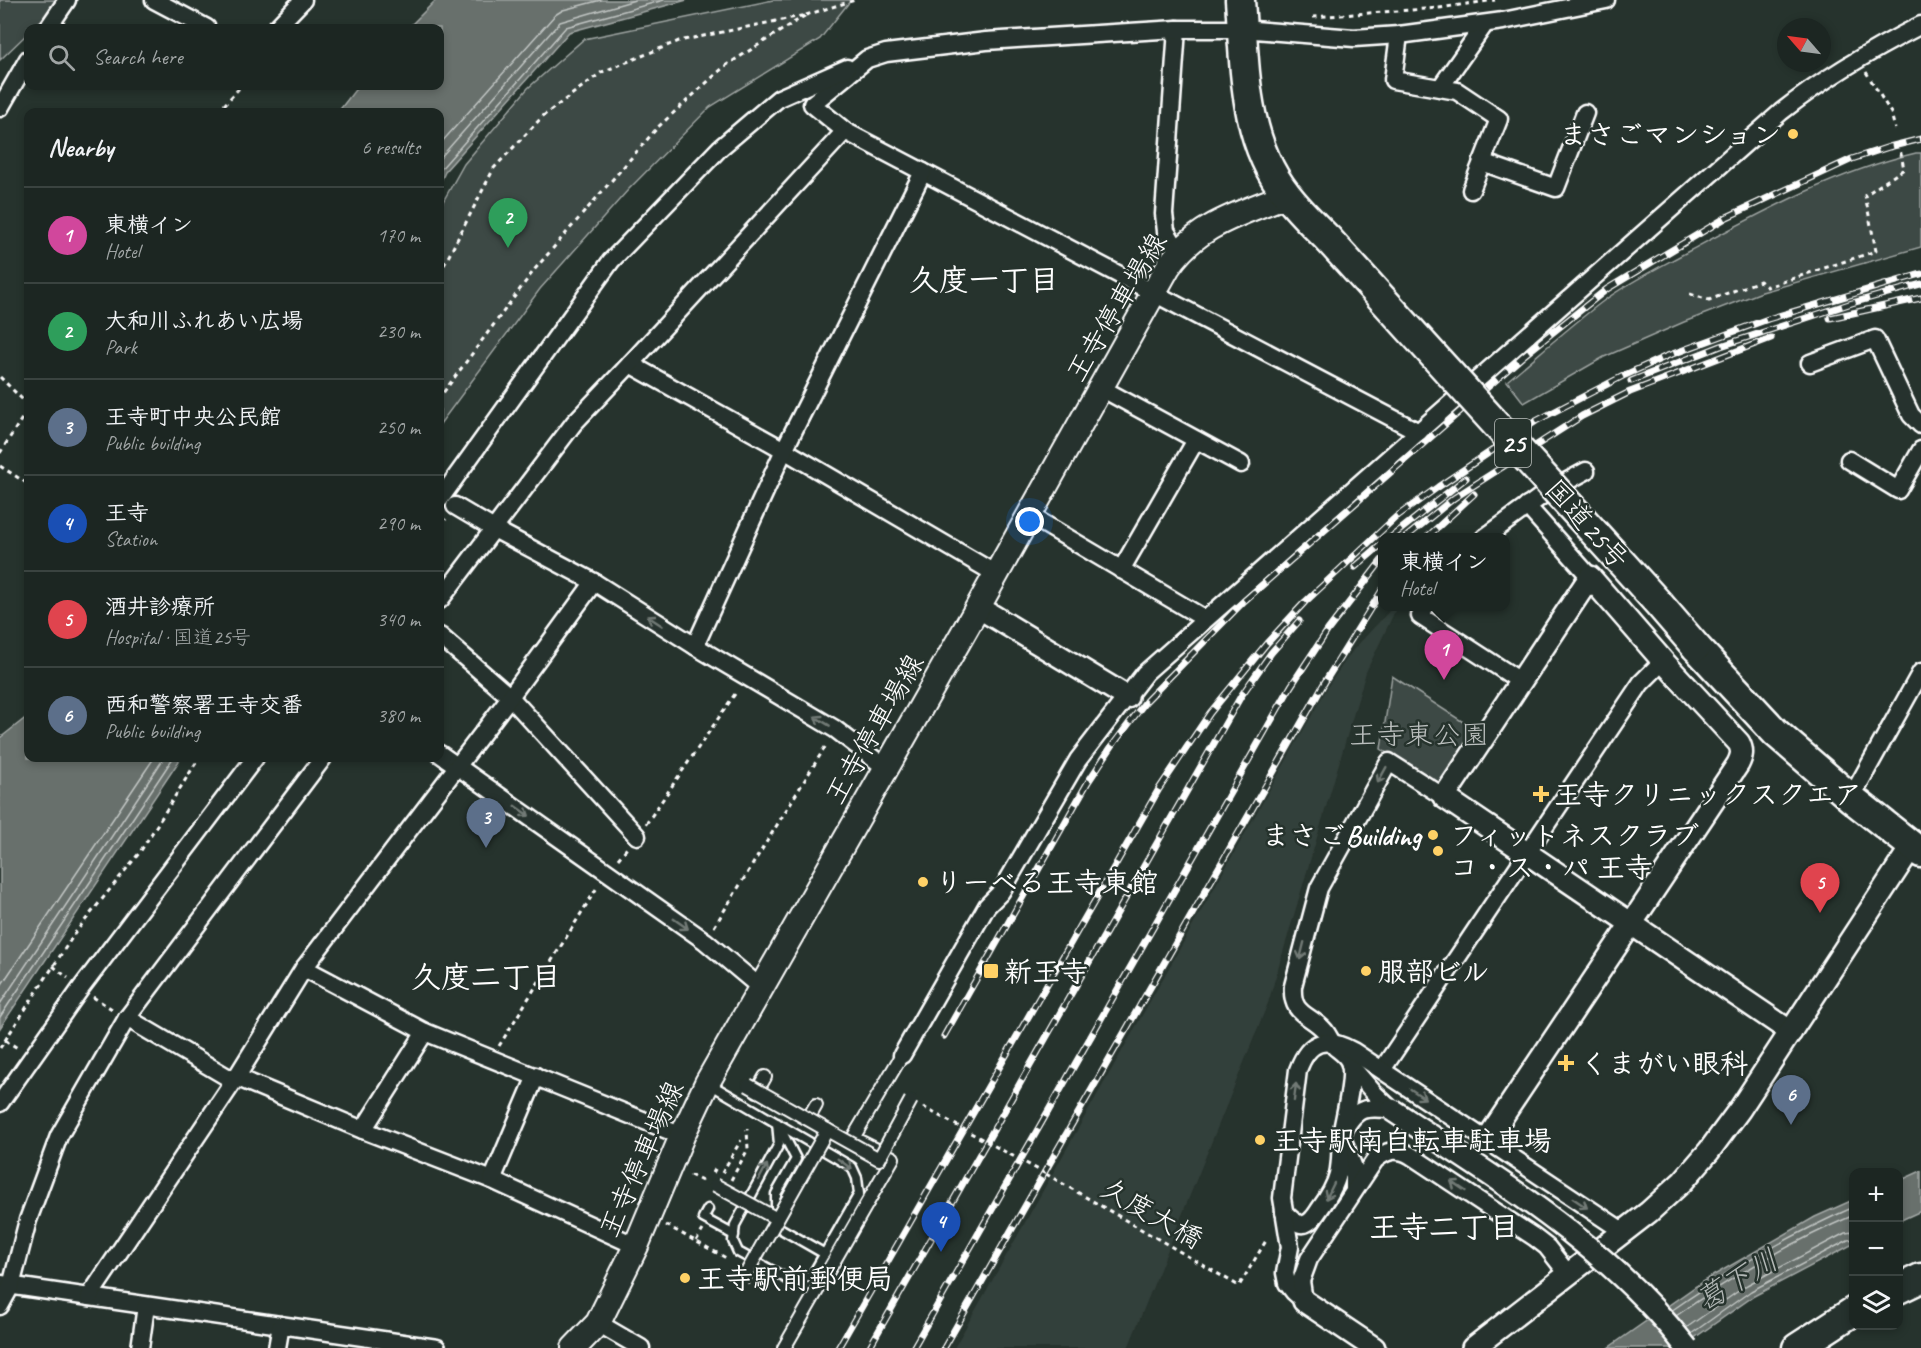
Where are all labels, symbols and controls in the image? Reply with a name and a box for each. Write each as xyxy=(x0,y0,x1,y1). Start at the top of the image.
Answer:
north arrow xyxy=(1777,18,1831,72)
search box xyxy=(24,24,444,90)
icon: search xyxy=(45,41,78,74)
text: Search here xyxy=(93,43,183,71)
place label: まさごマンション xyxy=(1559,117,1781,152)
marker: まさごマンション xyxy=(1786,127,1800,141)
text: Nearby xyxy=(48,131,113,164)
text: 6 results xyxy=(361,135,420,160)
pin: 2 xyxy=(488,198,528,248)
text: 東横イン xyxy=(105,211,193,239)
text: 1 xyxy=(63,223,72,248)
text: 170 m xyxy=(377,223,420,248)
street label: 王寺停車場線 xyxy=(1058,226,1174,388)
text: Hotel xyxy=(105,239,140,264)
district label: 久度一丁目 xyxy=(909,261,1059,299)
text: 大和川ふれあい広場 xyxy=(105,307,303,335)
text: 2 xyxy=(63,319,72,344)
text: 230 m xyxy=(377,319,420,344)
text: Park xyxy=(105,335,137,360)
text: 王寺町中央公民館 xyxy=(105,403,281,431)
text: 3 xyxy=(63,415,72,440)
text: 250 m xyxy=(377,415,420,440)
road number: 25 xyxy=(1495,419,1531,467)
text: Public building xyxy=(105,431,200,456)
street label: 国道25号 xyxy=(1537,472,1637,576)
text: 王寺 xyxy=(105,499,149,527)
your location xyxy=(1015,507,1044,536)
text: 4 xyxy=(63,511,72,536)
text: 290 m xyxy=(377,511,420,536)
text: Station xyxy=(105,527,157,552)
popup xyxy=(1378,533,1510,611)
text: 東横イン xyxy=(1400,548,1488,576)
text: Hotel xyxy=(1400,576,1435,601)
text: 酒井診療所 xyxy=(105,593,215,621)
text: 5 xyxy=(63,607,72,632)
text: 340 m xyxy=(377,607,420,632)
one-way arrow xyxy=(647,614,664,626)
text: Hospital · 国道25号 xyxy=(105,625,251,650)
pin: 1 xyxy=(1424,630,1464,680)
street label: 王寺停車場線 xyxy=(817,647,931,811)
text: 西和警察署王寺交番 xyxy=(105,691,303,719)
text: 6 xyxy=(63,703,72,728)
text: 380 m xyxy=(377,703,420,728)
one-way arrow xyxy=(814,715,831,727)
park label: 王寺東公園 xyxy=(1349,717,1489,752)
text: Public building xyxy=(105,719,200,744)
one-way arrow xyxy=(1375,766,1387,783)
place label: 王寺クリニックスクエア xyxy=(1554,777,1862,812)
marker: 王寺クリニックスクエア xyxy=(1532,785,1550,803)
pin: 3 xyxy=(466,798,506,848)
one-way arrow xyxy=(513,805,529,817)
place label: まさごBuilding xyxy=(1262,818,1423,853)
place label: フィットネスクラブ コ・ス・パ 王寺 xyxy=(1450,818,1699,885)
marker: まさごBuilding xyxy=(1426,828,1440,842)
marker: フィットネスクラブ コ・ス・パ 王寺 xyxy=(1431,844,1445,858)
pin: 5 xyxy=(1800,864,1840,913)
place label: りーべる王寺東館 xyxy=(935,865,1158,900)
marker: りーべる王寺東館 xyxy=(916,875,930,889)
one-way arrow xyxy=(672,918,689,930)
one-way arrow xyxy=(1295,941,1307,960)
place label: 新王寺 xyxy=(1004,954,1088,989)
place label: 服部ビル xyxy=(1378,954,1489,989)
district label: 久度二丁目 xyxy=(411,958,561,996)
marker: 新王寺 xyxy=(982,962,1000,980)
marker: 服部ビル xyxy=(1359,964,1373,978)
place label: くまがい眼科 xyxy=(1580,1046,1748,1081)
marker: くまがい眼科 xyxy=(1557,1054,1575,1072)
street label: 王寺停車場線 xyxy=(591,1075,691,1243)
pin: 6 xyxy=(1772,1076,1810,1125)
one-way arrow xyxy=(1290,1082,1301,1102)
one-way arrow xyxy=(1410,1088,1427,1101)
place label: 王寺駅南自転車駐車場 xyxy=(1272,1123,1552,1158)
marker: 王寺駅南自転車駐車場 xyxy=(1253,1133,1267,1147)
one-way arrow xyxy=(837,1157,853,1170)
one-way arrow xyxy=(758,1164,769,1182)
map controls xyxy=(1849,1168,1903,1330)
button: + xyxy=(1849,1168,1903,1222)
street label: 久度大橋 xyxy=(1095,1170,1209,1256)
one-way arrow xyxy=(1450,1180,1466,1192)
one-way arrow xyxy=(1324,1182,1336,1200)
one-way arrow xyxy=(1571,1197,1588,1209)
pin: 4 xyxy=(922,1202,960,1252)
district label: 王寺二丁目 xyxy=(1369,1208,1519,1246)
button: − xyxy=(1849,1222,1903,1276)
water label: 葛下川 xyxy=(1689,1241,1785,1319)
place label: 王寺駅前郵便局 xyxy=(697,1261,893,1296)
marker: 王寺駅前郵便局 xyxy=(678,1271,692,1285)
button: layers xyxy=(1849,1276,1903,1330)

